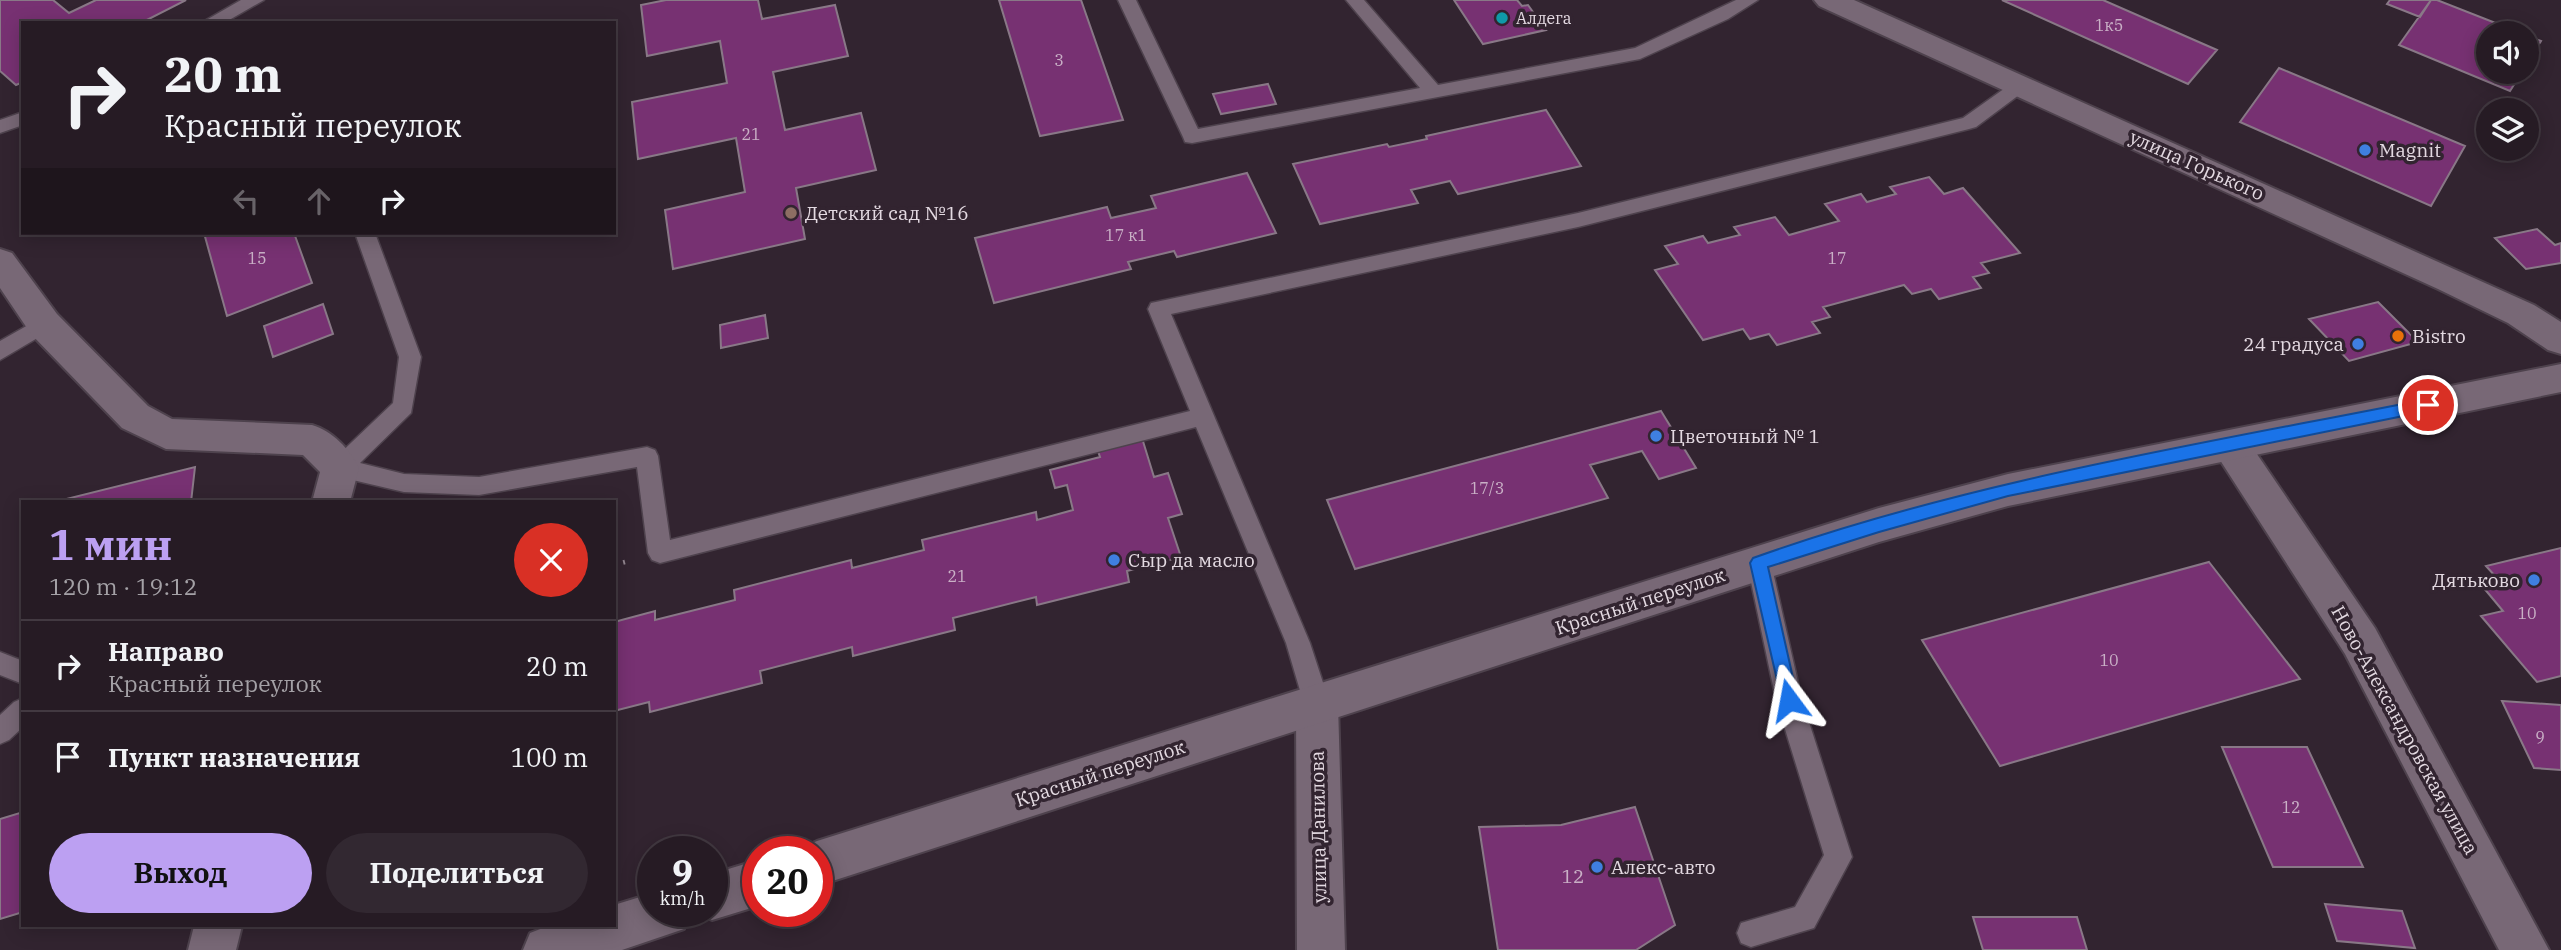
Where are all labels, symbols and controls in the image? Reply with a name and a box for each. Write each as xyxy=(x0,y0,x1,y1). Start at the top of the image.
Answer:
place label: Алдега xyxy=(1516,8,1572,28)
marker: Алдега xyxy=(1494,10,1510,26)
house number: 1к5 xyxy=(2095,15,2123,35)
map controls xyxy=(2476,21,2539,161)
button: sound xyxy=(2476,21,2539,84)
text: 20 m xyxy=(164,42,282,105)
icon: right xyxy=(49,49,140,140)
house number: 3 xyxy=(1054,50,1064,70)
button: layers xyxy=(2476,98,2539,161)
text: Красный переулок xyxy=(164,104,462,146)
house number: 21 xyxy=(741,124,761,144)
street label: улица Горького xyxy=(2126,125,2268,205)
place label: Magnit xyxy=(2379,138,2441,162)
marker: Magnit xyxy=(2357,142,2373,158)
icon: left xyxy=(227,182,265,220)
icon: ahead xyxy=(300,182,338,220)
icon: right xyxy=(373,182,411,220)
place label: Детский сад №16 xyxy=(805,201,969,225)
marker: Детский сад №16 xyxy=(783,205,799,221)
house number: 17 к1 xyxy=(1105,225,1147,245)
house number: 15 xyxy=(247,248,267,268)
house number: 17 xyxy=(1827,248,1847,268)
place label: Bistro xyxy=(2412,324,2466,348)
marker: Bistro xyxy=(2390,328,2406,344)
place label: 24 градуса xyxy=(2243,332,2344,356)
marker: 24 градуса xyxy=(2350,336,2366,352)
pin xyxy=(2398,375,2458,435)
icon: arrive xyxy=(2409,386,2447,424)
place label: Цветочный № 1 xyxy=(1670,424,1820,448)
marker: Цветочный № 1 xyxy=(1648,428,1664,444)
house number: 17/3 xyxy=(1470,478,1504,498)
text: 1 мин xyxy=(49,517,172,572)
button: close xyxy=(514,523,588,597)
place label: Сыр да масло xyxy=(1128,548,1255,572)
marker: Сыр да масло xyxy=(1106,552,1122,568)
street label: Красный переулок xyxy=(1552,562,1728,640)
house number: 21 xyxy=(947,566,967,586)
place label: Дятьково xyxy=(2433,568,2520,592)
text: 120 m · 19:12 xyxy=(49,571,198,601)
marker: Дятьково xyxy=(2526,572,2542,588)
street label: Ново-Александровская улица xyxy=(2326,601,2484,859)
house number: 10 xyxy=(2517,603,2537,623)
text: Направо xyxy=(108,634,224,668)
icon: right xyxy=(49,647,87,685)
text: 20 m xyxy=(526,649,588,683)
house number: 10 xyxy=(2099,650,2119,670)
position arrow xyxy=(1752,663,1826,737)
text: Красный переулок xyxy=(108,668,322,698)
house number: 9 xyxy=(2535,727,2545,747)
street label: Красный переулок xyxy=(1012,734,1188,812)
icon: arrive xyxy=(49,738,87,776)
text: Пункт назначения xyxy=(108,740,360,774)
text: 100 m xyxy=(510,740,588,774)
street label: улица Данилова xyxy=(1305,751,1331,903)
house number: 12 xyxy=(2281,797,2301,817)
button: Выход xyxy=(49,833,312,913)
button: Поделиться xyxy=(326,833,588,913)
speed limit sign: 20 xyxy=(742,836,833,927)
text: 9 xyxy=(672,849,693,895)
place label: Алекс-авто xyxy=(1611,855,1716,879)
marker: Алекс-авто xyxy=(1589,859,1605,875)
house number: 12 xyxy=(1562,864,1584,888)
text: km/h xyxy=(660,887,705,910)

